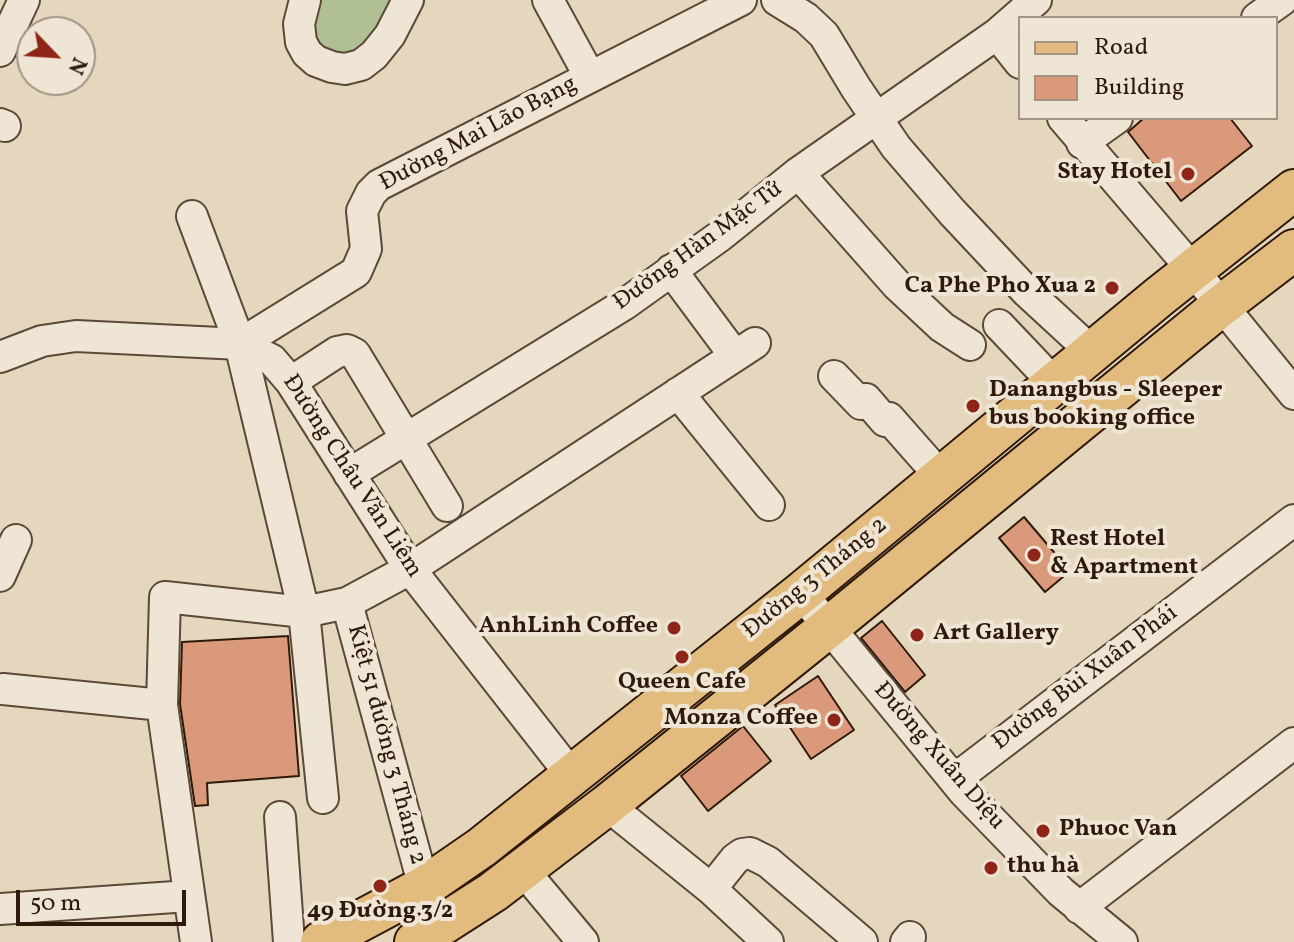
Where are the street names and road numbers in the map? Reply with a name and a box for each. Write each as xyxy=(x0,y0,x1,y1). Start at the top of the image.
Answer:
street label: Đường Mai Lão Bạng xyxy=(375,71,583,199)
street label: Đường Hàn Mặc Tử xyxy=(609,176,789,318)
street label: Đường Châu Văn Liêm xyxy=(275,370,427,584)
street label: Đường 3 Tháng 2 xyxy=(738,512,894,646)
street label: Đường Bùi Xuân Phái xyxy=(988,600,1184,758)
street label: Kiệt 51 đường 3 Tháng 2 xyxy=(339,622,431,868)
street label: Đường Xuân Diệu xyxy=(866,677,1010,837)

